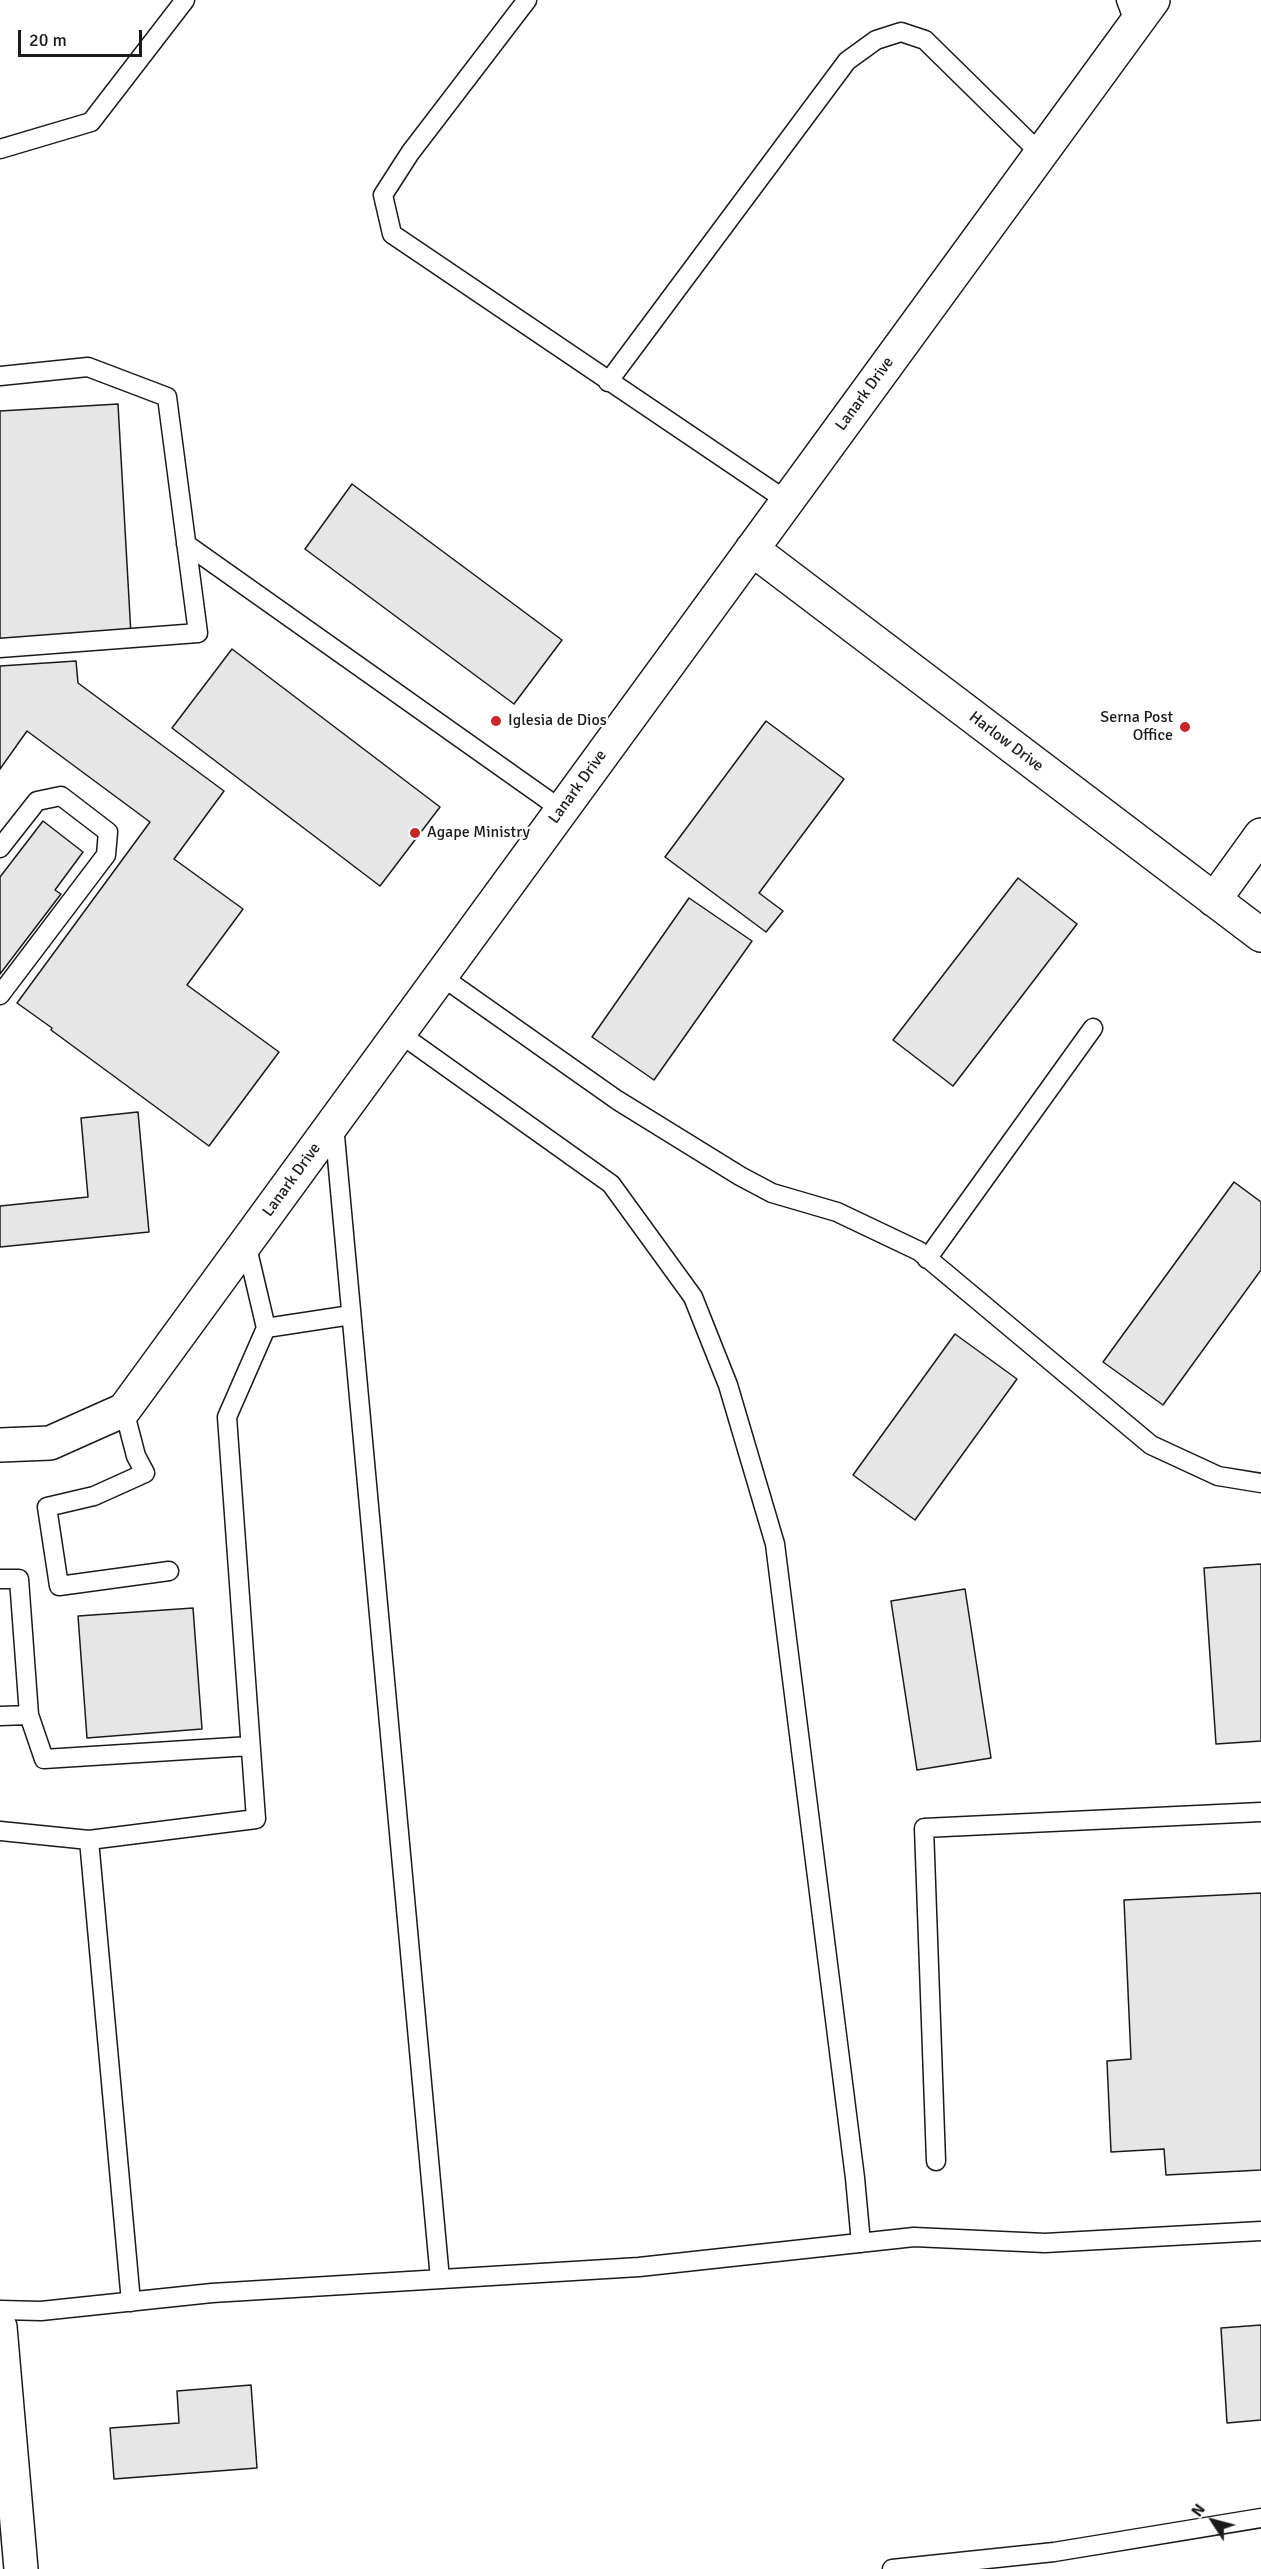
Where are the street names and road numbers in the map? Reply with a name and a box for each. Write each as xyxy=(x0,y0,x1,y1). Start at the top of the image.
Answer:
street label: Lanark Drive xyxy=(832,353,898,435)
street label: Harlow Drive xyxy=(965,708,1047,776)
street label: Lanark Drive xyxy=(545,746,611,828)
street label: Lanark Drive xyxy=(259,1139,325,1221)

